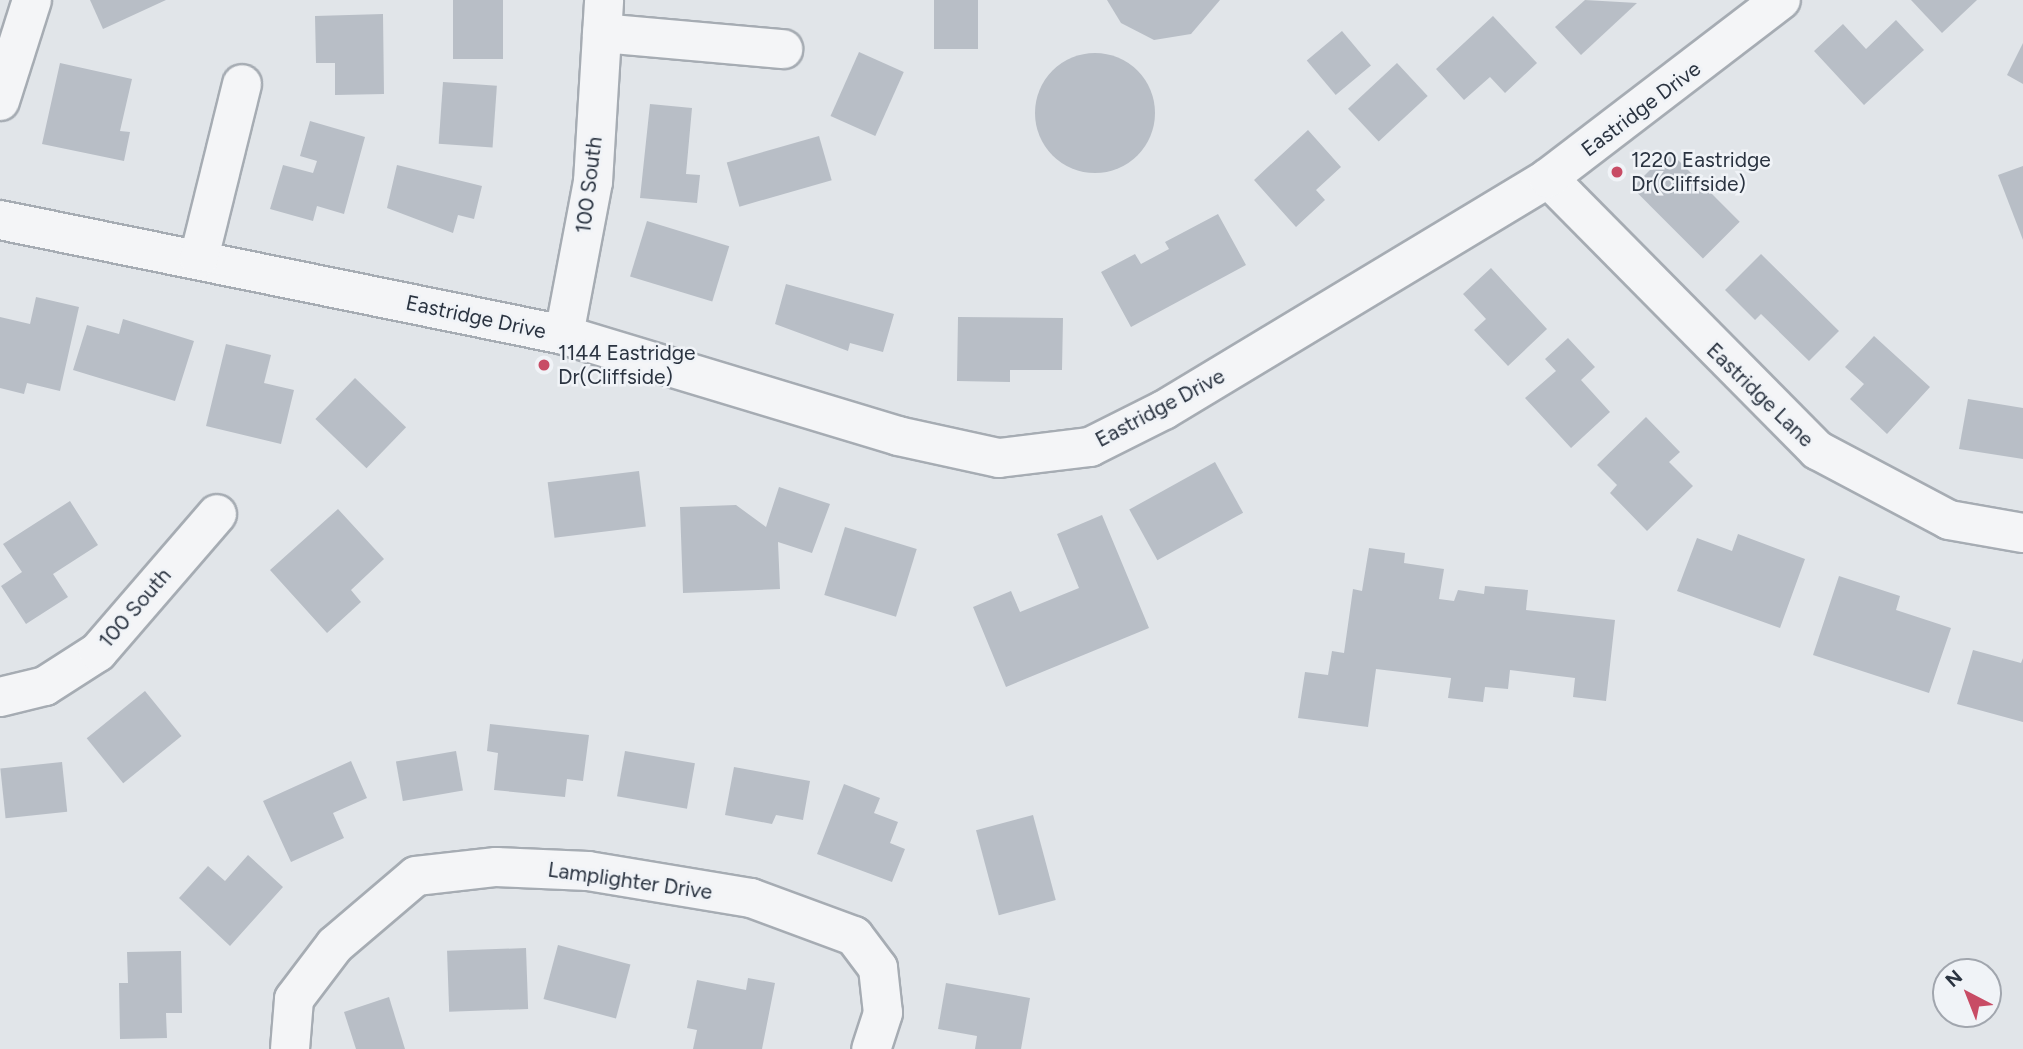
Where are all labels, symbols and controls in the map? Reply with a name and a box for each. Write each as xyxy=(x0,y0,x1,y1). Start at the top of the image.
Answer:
street label: Eastridge Drive xyxy=(1576,56,1706,162)
street label: 100 South xyxy=(571,135,607,235)
place label: 1220 Eastridge Dr(Cliffside) xyxy=(1631,147,1771,197)
marker: 1220 Eastridge Dr(Cliffside) xyxy=(1609,164,1625,180)
street label: Eastridge Drive xyxy=(404,290,548,344)
street label: Eastridge Lane xyxy=(1701,338,1819,452)
place label: 1144 Eastridge Dr(Cliffside) xyxy=(558,340,696,390)
marker: 1144 Eastridge Dr(Cliffside) xyxy=(536,357,552,373)
street label: Eastridge Drive xyxy=(1091,363,1229,453)
street label: 100 South xyxy=(94,563,176,653)
street label: Lamplighter Drive xyxy=(546,857,714,905)
north arrow xyxy=(1932,958,2002,1028)
text: N xyxy=(1941,965,1967,992)

